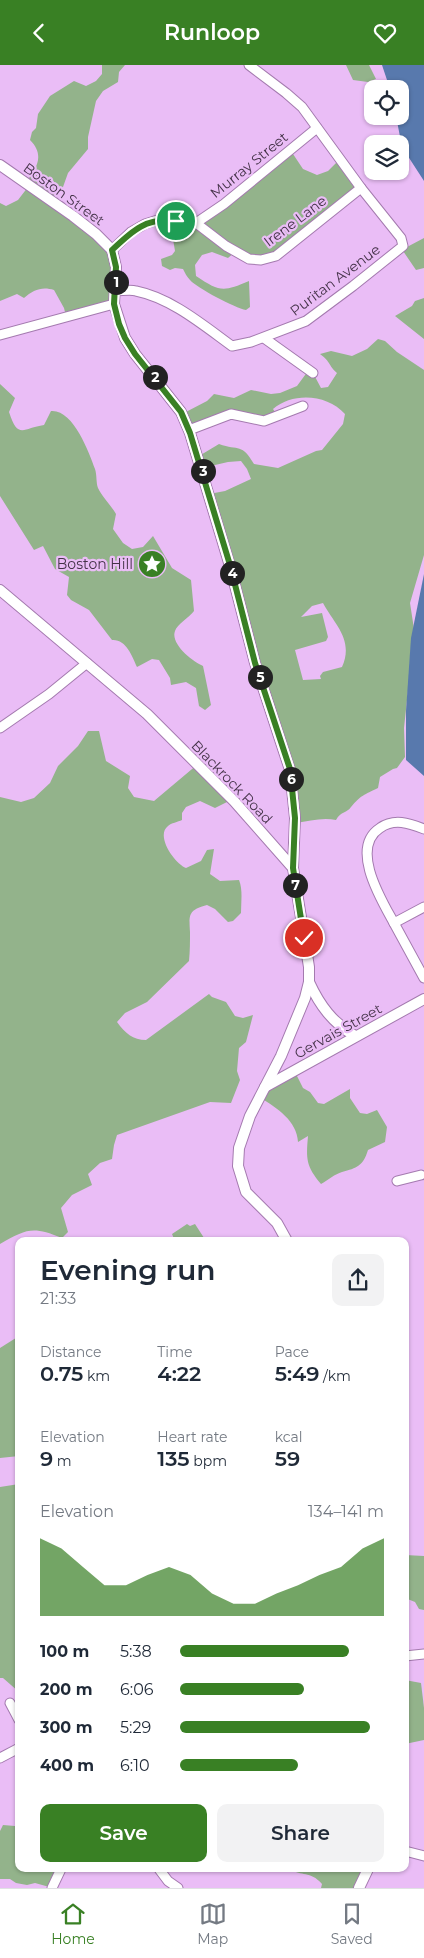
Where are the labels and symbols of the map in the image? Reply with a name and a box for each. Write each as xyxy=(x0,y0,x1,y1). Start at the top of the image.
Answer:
street label: Murray Street xyxy=(206,128,292,202)
street label: Boston Street xyxy=(20,159,108,230)
street label: Irene Lane xyxy=(260,192,330,250)
pin xyxy=(155,200,197,242)
street label: Puritan Avenue xyxy=(286,240,384,320)
pin: 1 xyxy=(104,269,128,295)
pin: 2 xyxy=(142,365,168,389)
pin: 3 xyxy=(190,459,216,483)
place icon: Boston Hill xyxy=(137,549,167,579)
place label: Boston Hill xyxy=(57,555,133,573)
pin: 4 xyxy=(220,561,244,585)
pin: 5 xyxy=(248,665,272,689)
street label: Blackrock Road xyxy=(188,736,276,828)
pin: 6 xyxy=(278,767,304,791)
pin: 7 xyxy=(282,873,308,897)
pin xyxy=(283,917,325,959)
street label: Gervais Street xyxy=(291,999,385,1062)

